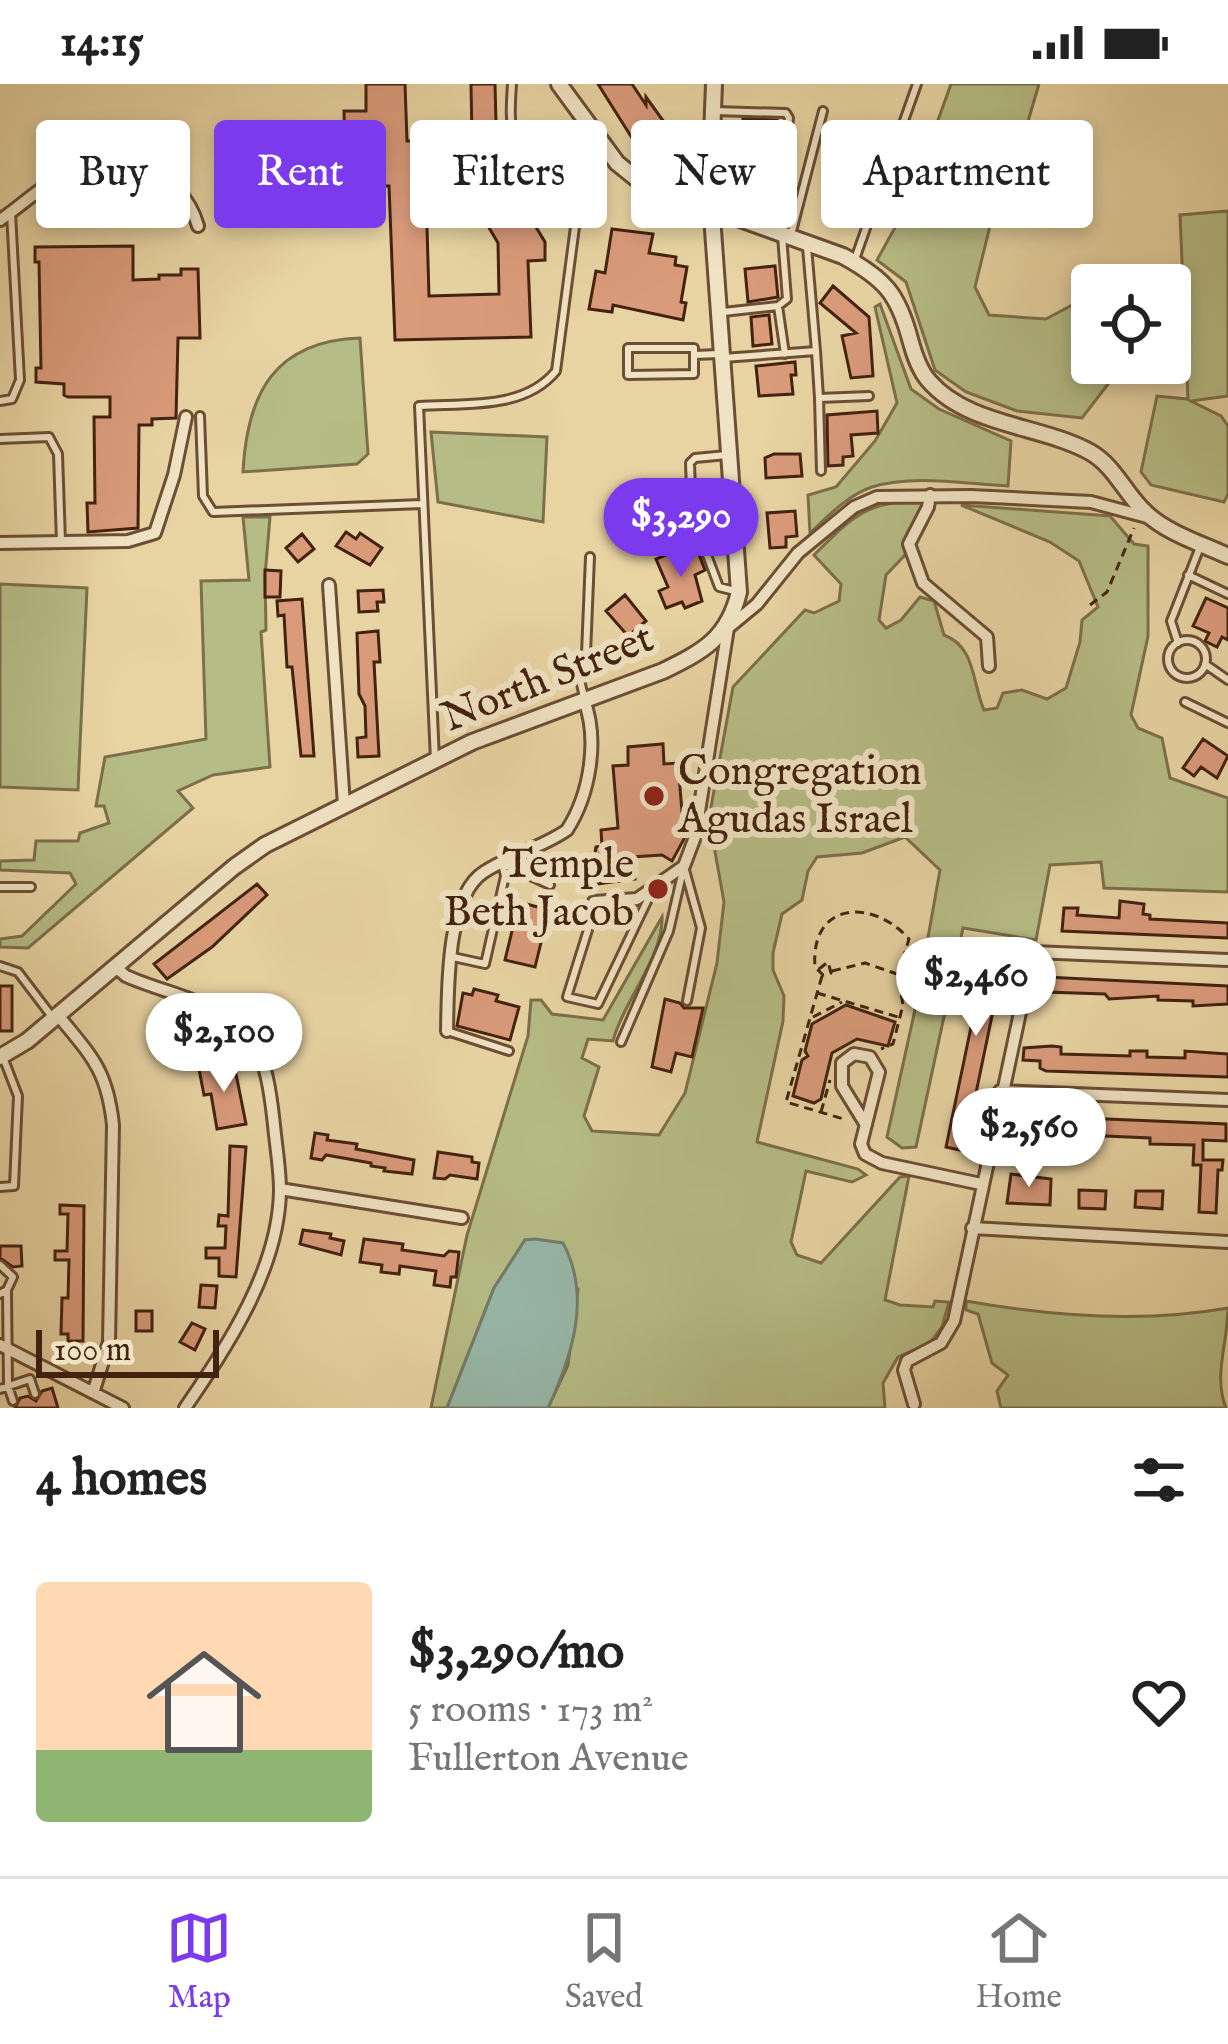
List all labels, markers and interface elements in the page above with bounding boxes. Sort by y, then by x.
text: 14:15 [60,14,144,71]
chip: Buy [36,120,190,228]
chip: Rent [214,120,386,228]
chip: Filters [410,120,607,228]
chip: New [631,120,797,228]
chip: Apartment [821,120,1093,228]
map controls [1071,264,1191,384]
button: locate [1071,264,1191,384]
pin: $3,290 [583,478,779,580]
text: $3,290 [630,492,732,541]
street label: North Street [435,613,661,745]
place label: Congregation Agudas Israel [677,746,922,847]
marker: Congregation Agudas Israel [641,783,667,809]
place label: Temple Beth Jacob [444,839,634,940]
marker: Temple Beth Jacob [645,876,671,902]
pin: $2,460 [878,937,1074,1039]
text: $2,460 [923,951,1029,1000]
pin: $2,100 [126,993,322,1095]
text: $2,100 [173,1007,275,1056]
pin: $2,560 [931,1088,1127,1190]
text: $2,560 [979,1102,1079,1151]
scale bar [36,1324,219,1377]
text: 100 m [54,1330,131,1372]
icon: filters [1126,1447,1192,1513]
text: 4 homes [36,1448,207,1513]
text: $3,290/mo [408,1621,624,1686]
icon: home [132,1630,276,1774]
icon: heart [1126,1669,1192,1735]
text: 5 rooms · 173 m² [408,1686,653,1735]
text: Fullerton Avenue [408,1735,689,1784]
tab: Map [166,1905,232,2019]
tab: Saved [565,1905,643,2019]
tab: Home [976,1905,1062,2019]

